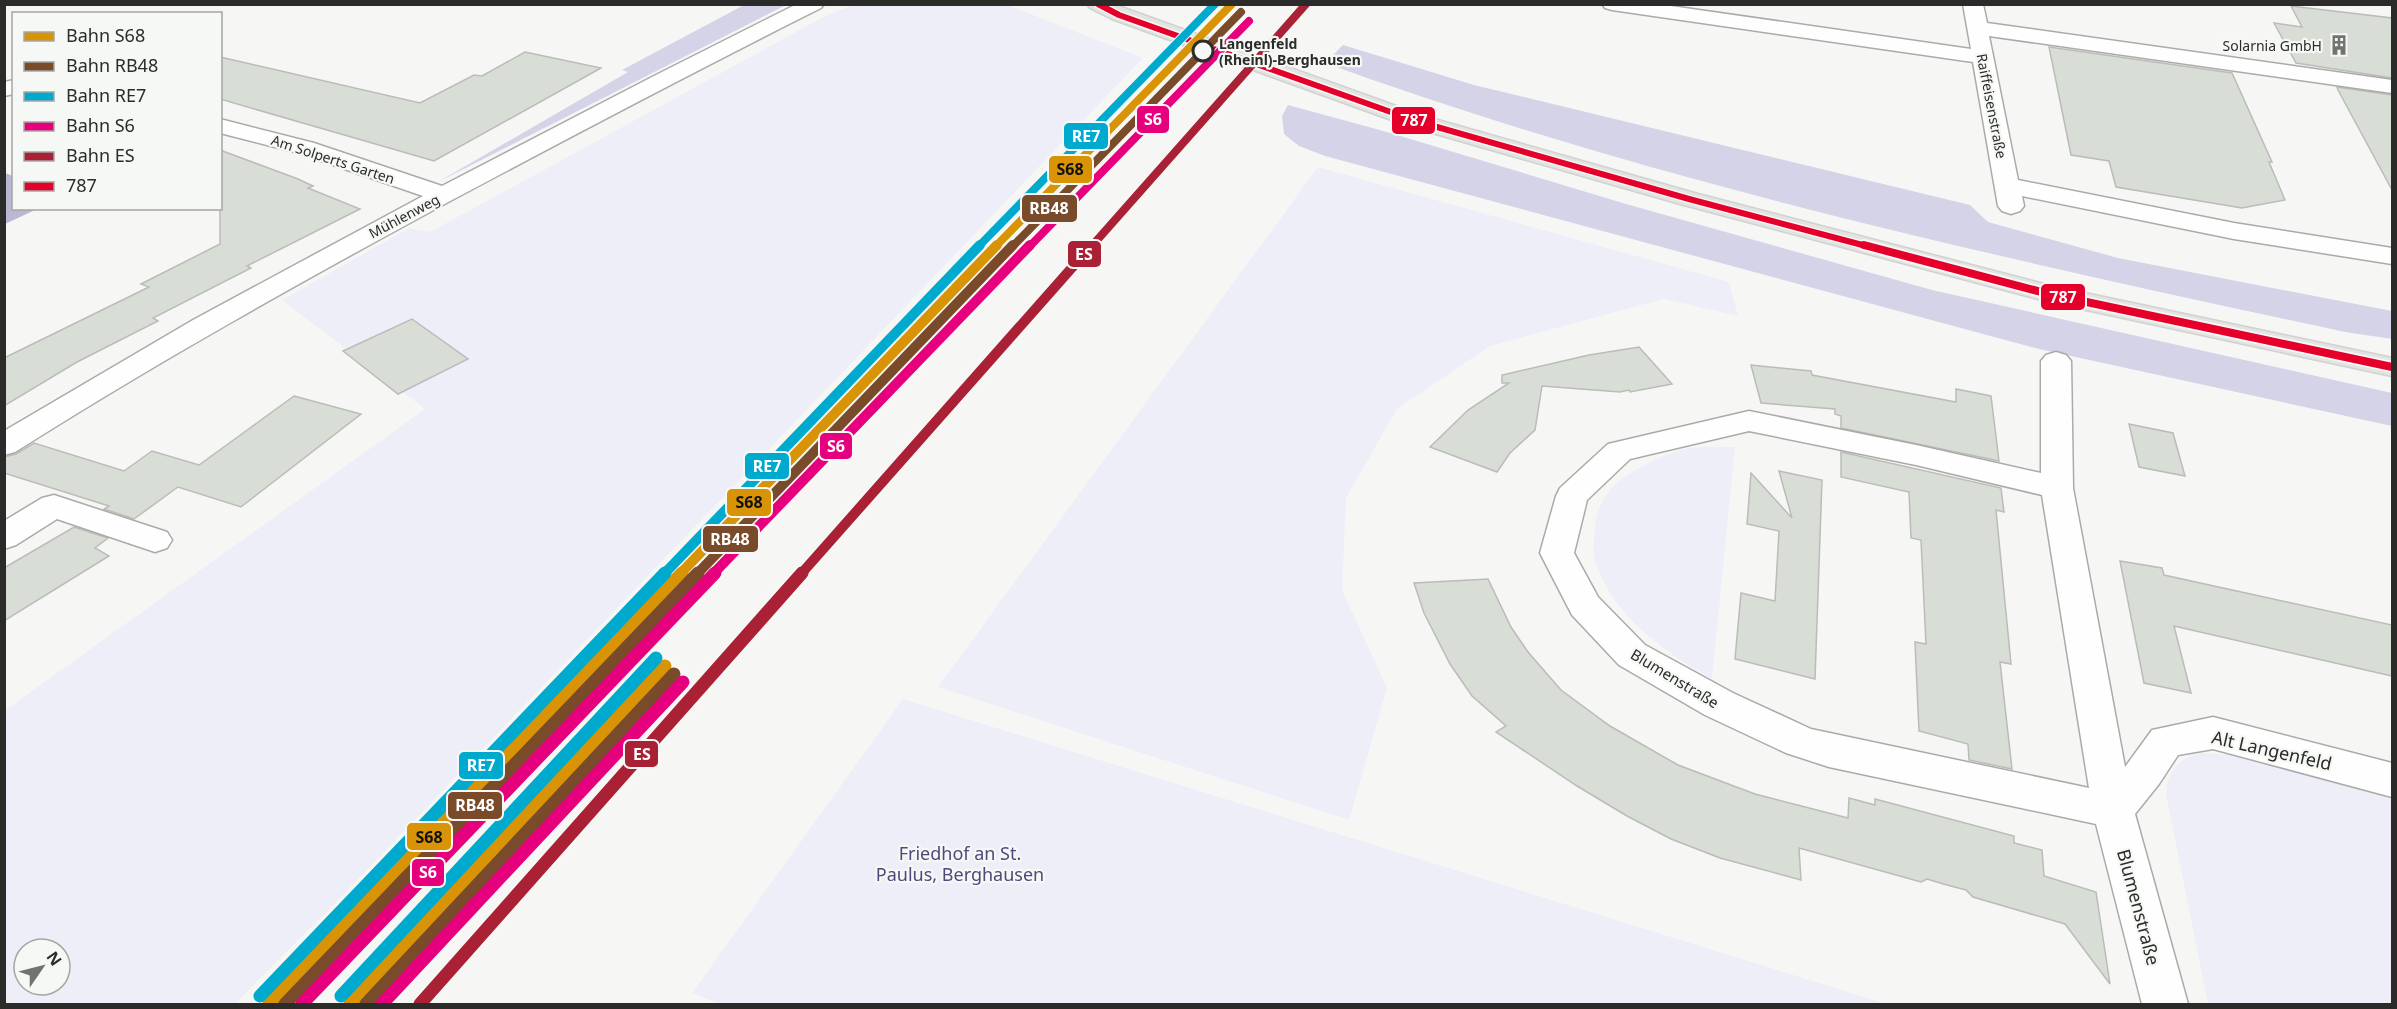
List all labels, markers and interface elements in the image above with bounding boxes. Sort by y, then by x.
legend [12,12,222,210]
text: Bahn S68 [66,23,145,47]
building icon: Solarnia GmbH [2327,33,2351,57]
place label: Langenfeld (Rheinl)-Berghausen [1219,34,1361,69]
place label: Solarnia GmbH [2223,36,2322,55]
marker: Langenfeld (Rheinl)-Berghausen [1192,40,1214,62]
street label: Raiffeisenstraße [1973,52,2011,160]
text: Bahn RB48 [66,53,158,77]
text: Bahn RE7 [66,83,146,107]
line badge: S6 [1136,105,1170,134]
line badge: 787 [1391,106,1436,135]
text: S6 [1144,108,1162,130]
text: 787 [1400,109,1428,131]
text: Bahn S6 [66,113,135,137]
line badge: RE7 [1063,122,1109,150]
text: RE7 [1072,125,1100,147]
street label: Am Solperts Garten [269,130,397,188]
text: Bahn ES [66,143,135,167]
line badge: S68 [1048,155,1093,184]
text: S68 [1056,158,1084,180]
text: 787 [66,173,97,197]
street label: Mühlenweg [365,189,443,243]
line badge: RB48 [1021,194,1078,223]
text: RB48 [1029,197,1069,219]
line badge: ES [1067,240,1102,268]
text: ES [1075,243,1093,265]
line badge: 787 [2040,283,2086,311]
text: 787 [2049,286,2077,308]
line badge: S6 [819,432,853,460]
text: S6 [827,435,845,457]
line badge: RE7 [744,452,790,480]
text: RE7 [753,455,781,477]
line badge: S68 [726,488,772,517]
text: S68 [735,491,763,513]
line badge: RB48 [702,525,759,553]
text: RB48 [710,528,750,550]
street label: Blumenstraße [1627,644,1723,712]
street label: Alt Langenfeld [2210,725,2334,775]
line badge: ES [624,740,659,768]
text: ES [633,743,651,765]
line badge: RE7 [458,751,504,780]
text: RE7 [467,754,495,776]
line badge: RB48 [447,791,503,820]
text: RB48 [455,794,495,816]
line badge: S68 [406,822,452,851]
text: S68 [415,826,443,848]
park label: Friedhof an St. Paulus, Berghausen [876,841,1044,886]
street label: Blumenstraße [2112,846,2166,968]
line badge: S6 [411,858,445,887]
text: S6 [419,861,437,883]
north arrow [12,937,72,997]
text: N [42,947,67,970]

